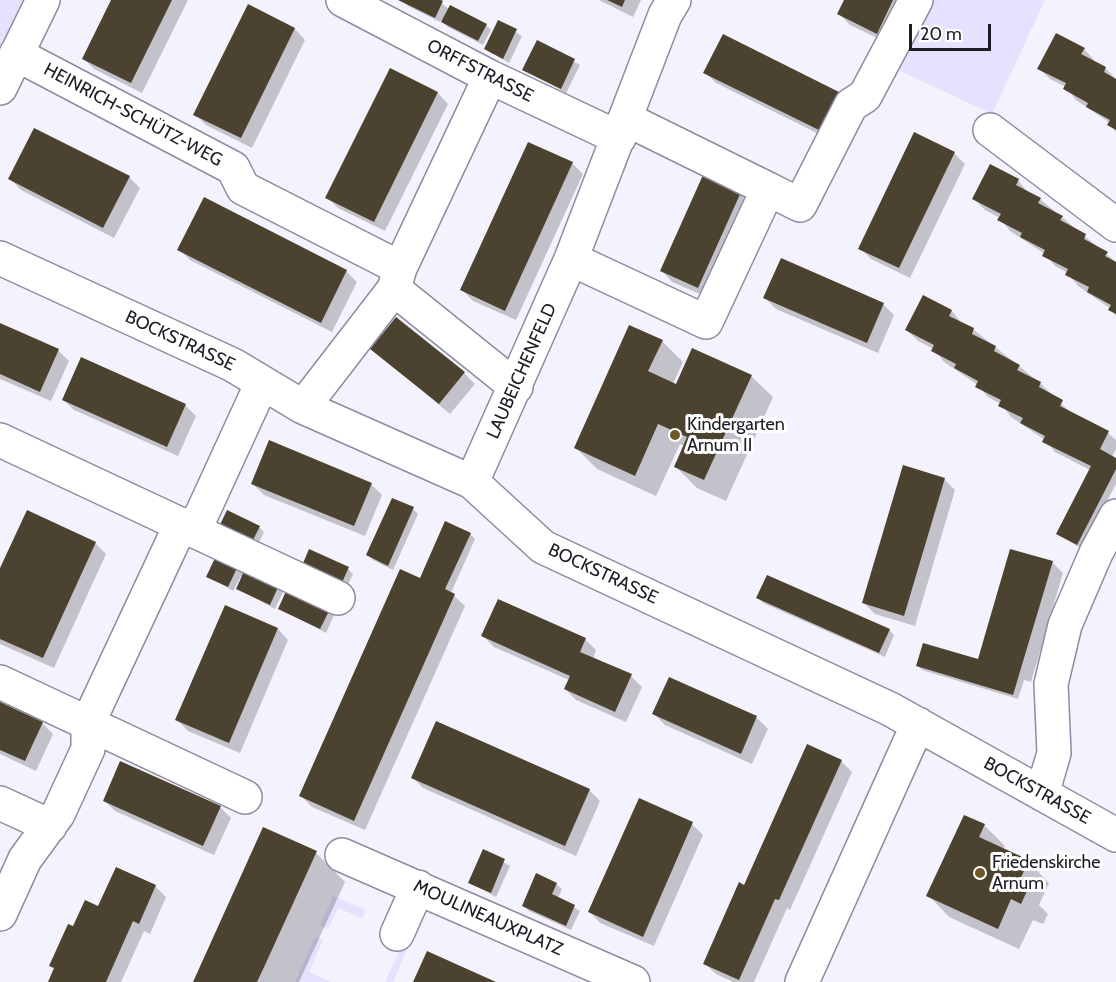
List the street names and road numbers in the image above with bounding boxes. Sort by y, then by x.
street label: ORFFSTRASSE [423,35,537,107]
street label: HEINRICH-SCHÜTZ-WEG [40,59,226,171]
street label: LAUBEICHENFELD [482,300,562,442]
street label: BOCKSTRASSE [122,306,238,376]
street label: BOCKSTRASSE [545,539,661,609]
street label: BOCKSTRASSE [980,753,1094,829]
street label: MOULINEAUXPLATZ [410,875,566,961]

